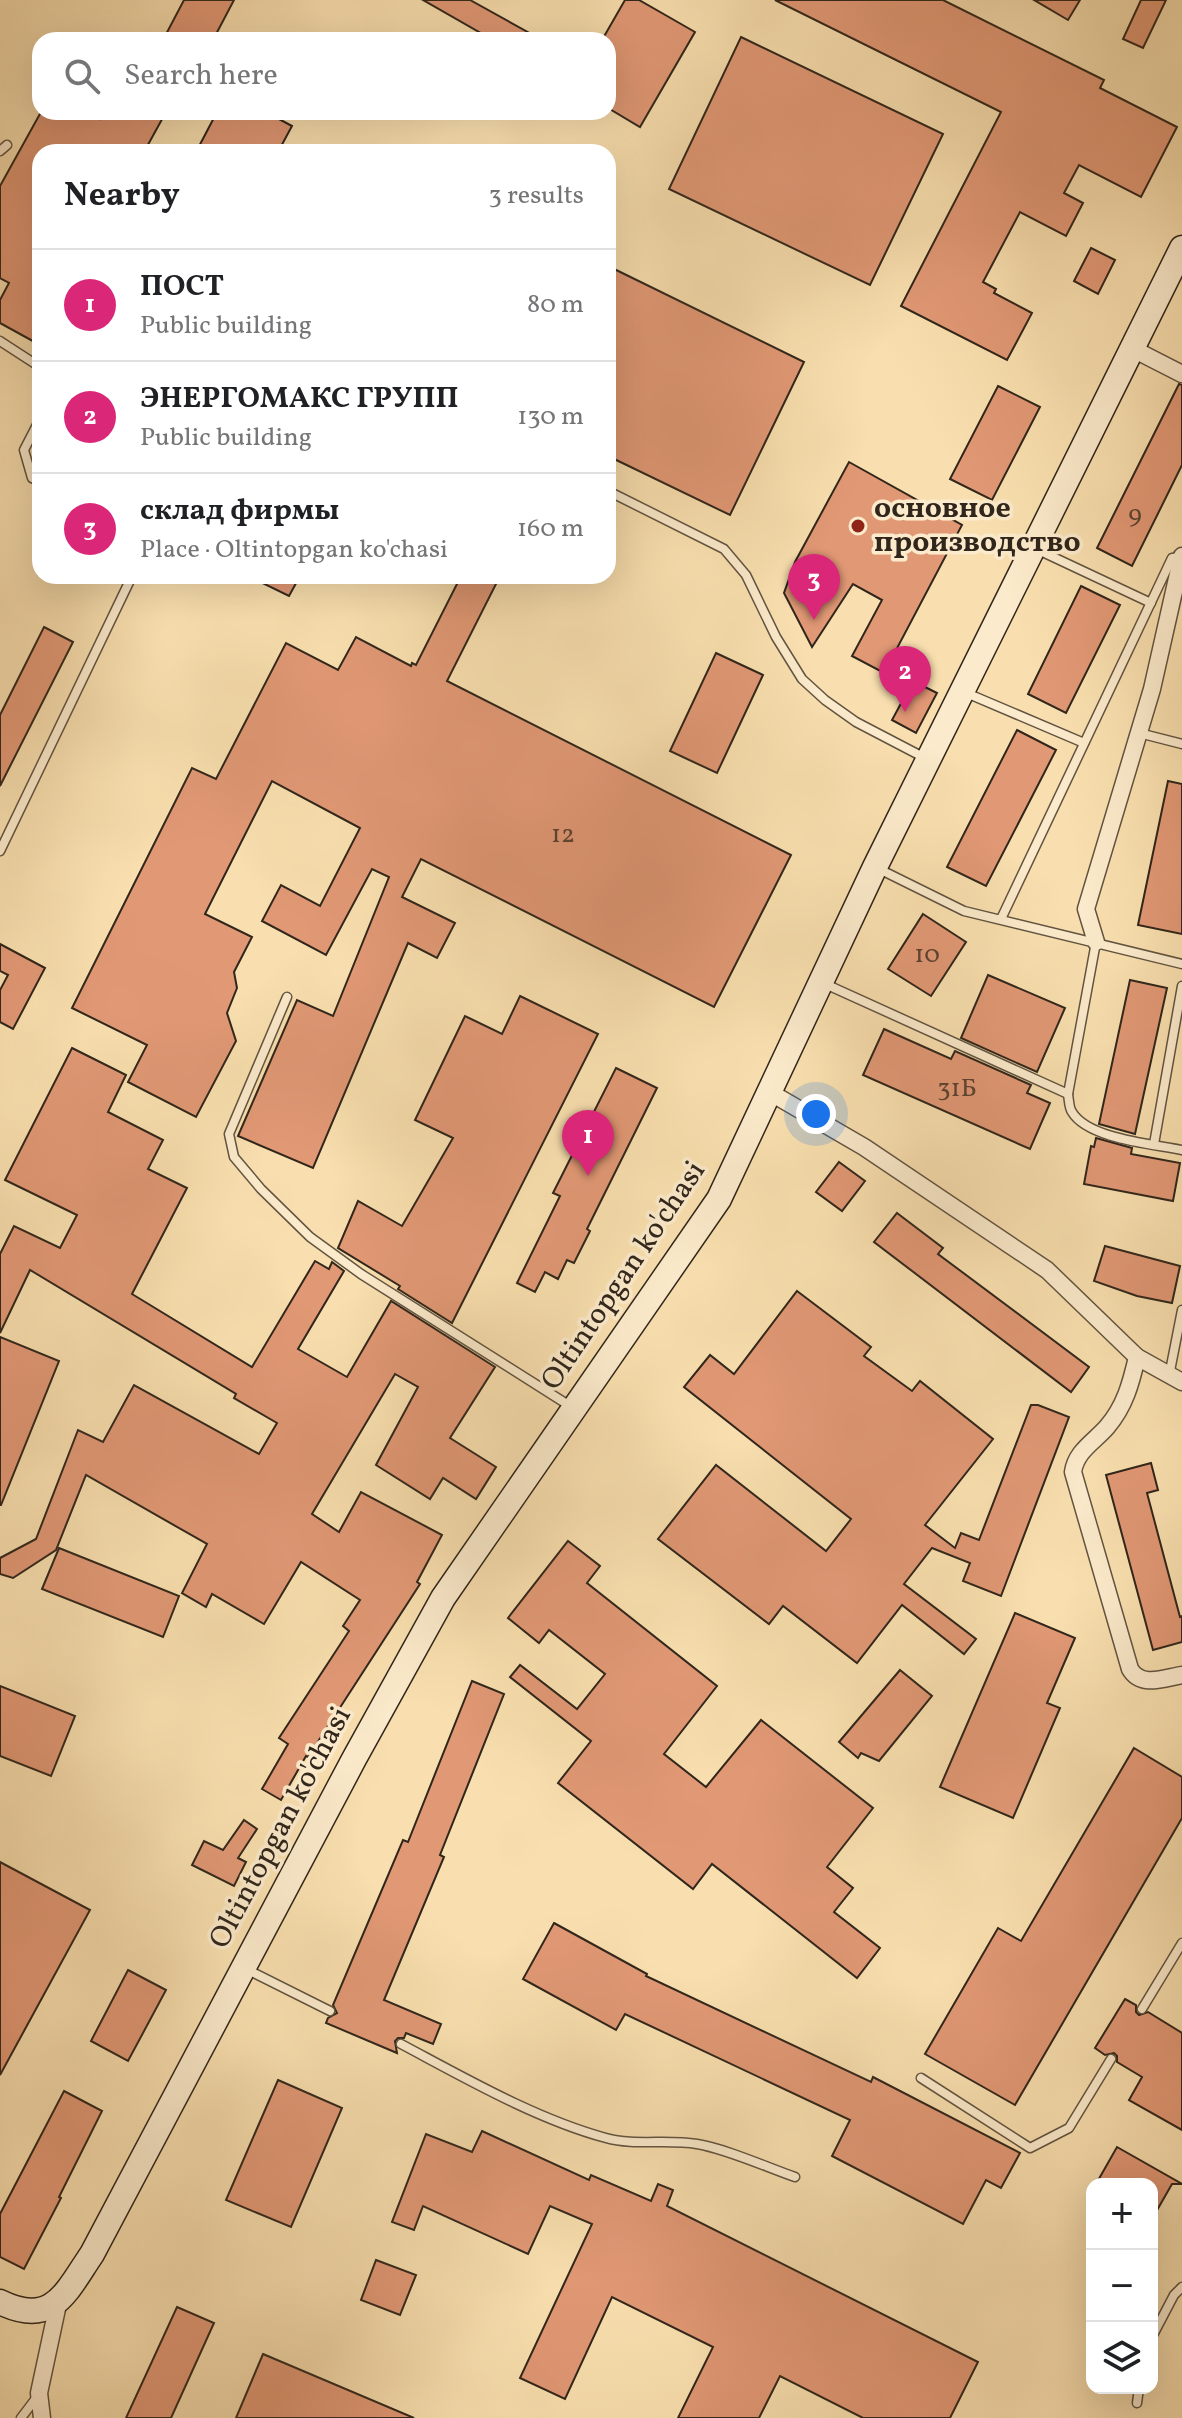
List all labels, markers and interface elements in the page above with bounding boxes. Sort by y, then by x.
search box [32,32,616,120]
icon: search [60,54,104,98]
text: Search here [124,55,278,97]
text: Nearby [64,173,180,220]
text: 3 results [488,178,584,214]
text: ПОСТ [140,266,224,308]
text: 1 [85,287,95,323]
text: 80 m [527,287,584,323]
text: Public building [140,308,312,344]
text: ЭНЕРГОМАКС ГРУПП [140,378,459,420]
text: 2 [83,399,97,435]
text: 130 m [517,399,584,435]
text: Public building [140,420,312,456]
place label: основное производство [874,488,1081,564]
text: склад фирмы [140,490,339,532]
house number: 9 [1128,497,1142,533]
text: 3 [83,511,97,547]
text: 160 m [517,511,584,547]
marker: основное производство [849,517,867,535]
text: Place · Oltintopgan ko'chasi [140,532,448,568]
pin: 3 [788,554,840,620]
pin: 2 [879,646,931,712]
house number: 12 [551,817,575,853]
house number: 10 [914,937,940,973]
house number: 31Б [937,1071,977,1107]
your location [796,1094,836,1134]
pin: 1 [562,1110,614,1176]
street label: Oltintopgan ko'chasi [532,1153,716,1399]
street label: Oltintopgan ko'chasi [199,1700,363,1956]
map controls [1086,2178,1158,2394]
button: + [1086,2178,1158,2250]
button: − [1086,2250,1158,2322]
button: layers [1086,2322,1158,2394]

